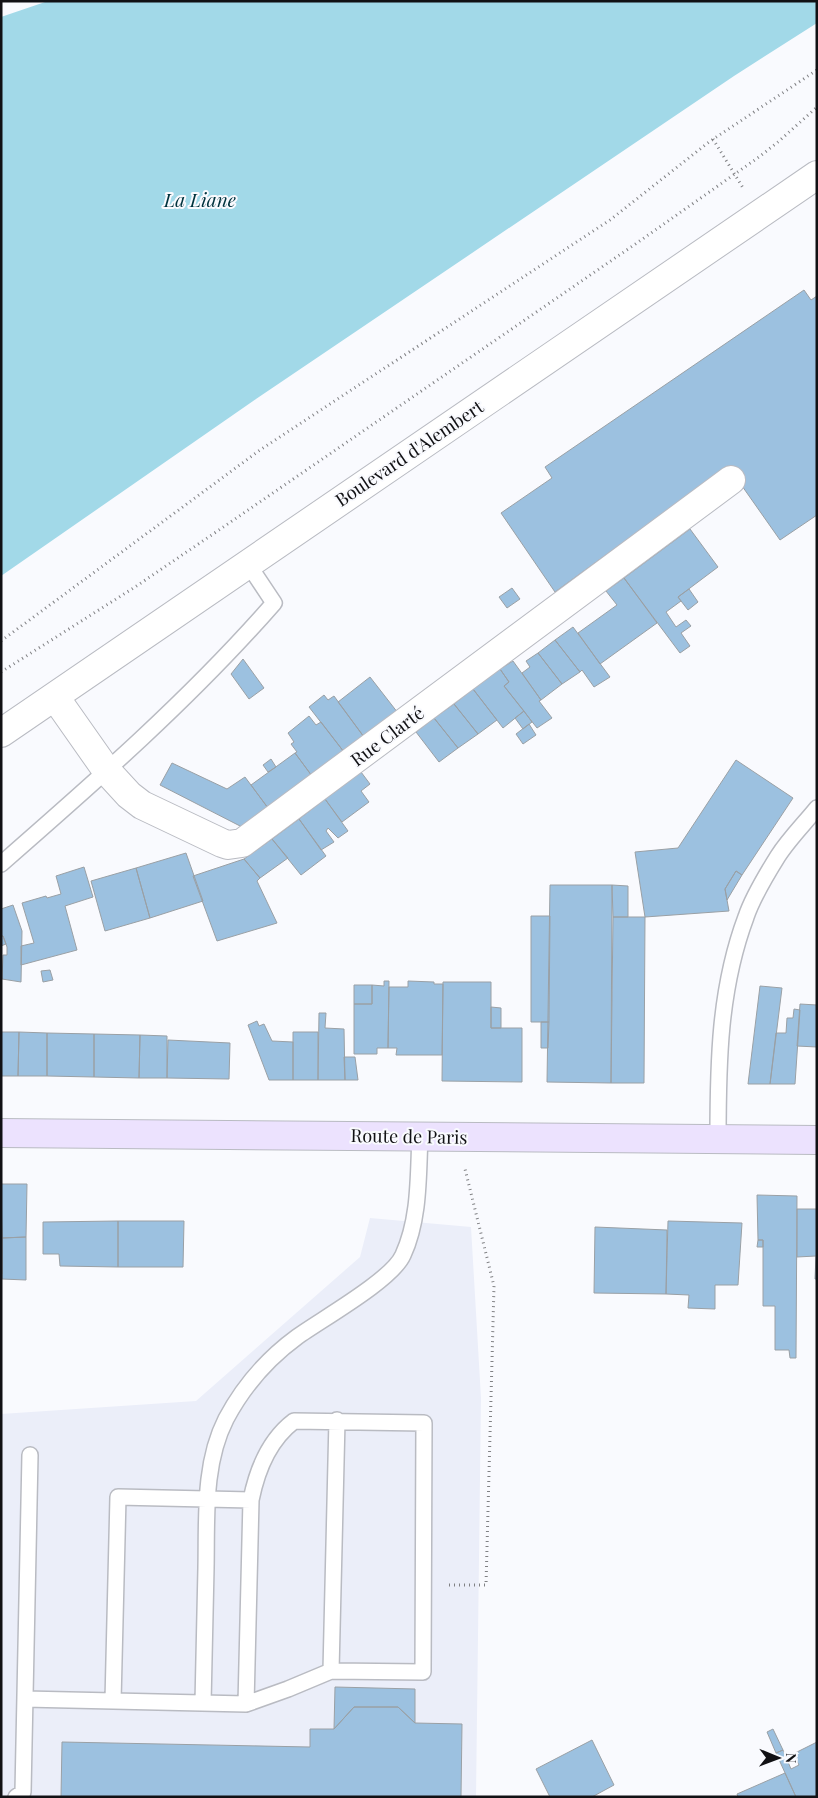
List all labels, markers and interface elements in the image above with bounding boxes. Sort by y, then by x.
water label: La Liane [163,186,236,212]
street label: Boulevard d'Alembert [330,394,488,512]
street label: Rue Clarté [346,701,428,771]
street label: Route de Paris [350,1123,468,1149]
north arrow [753,1733,803,1783]
text: N [782,1753,801,1763]

